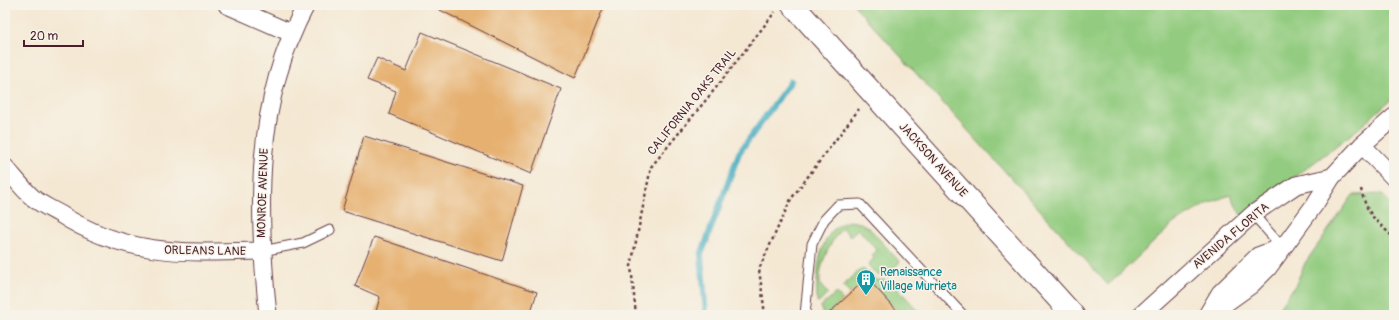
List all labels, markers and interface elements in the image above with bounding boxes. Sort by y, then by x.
scale bar [24,22,83,48]
text: 20 m [30,29,59,44]
street label: CALIFORNIA OAKS TRAIL [644,45,740,158]
street label: JACKSON AVENUE [895,119,971,201]
street label: MONROE AVENUE [254,148,272,238]
street label: AVENIDA FLORITA [1190,199,1272,272]
street label: ORLEANS LANE [164,243,246,259]
place label: Renaissance Village Murrieta [880,265,957,294]
building icon: Renaissance Village Murrieta [855,268,877,296]

